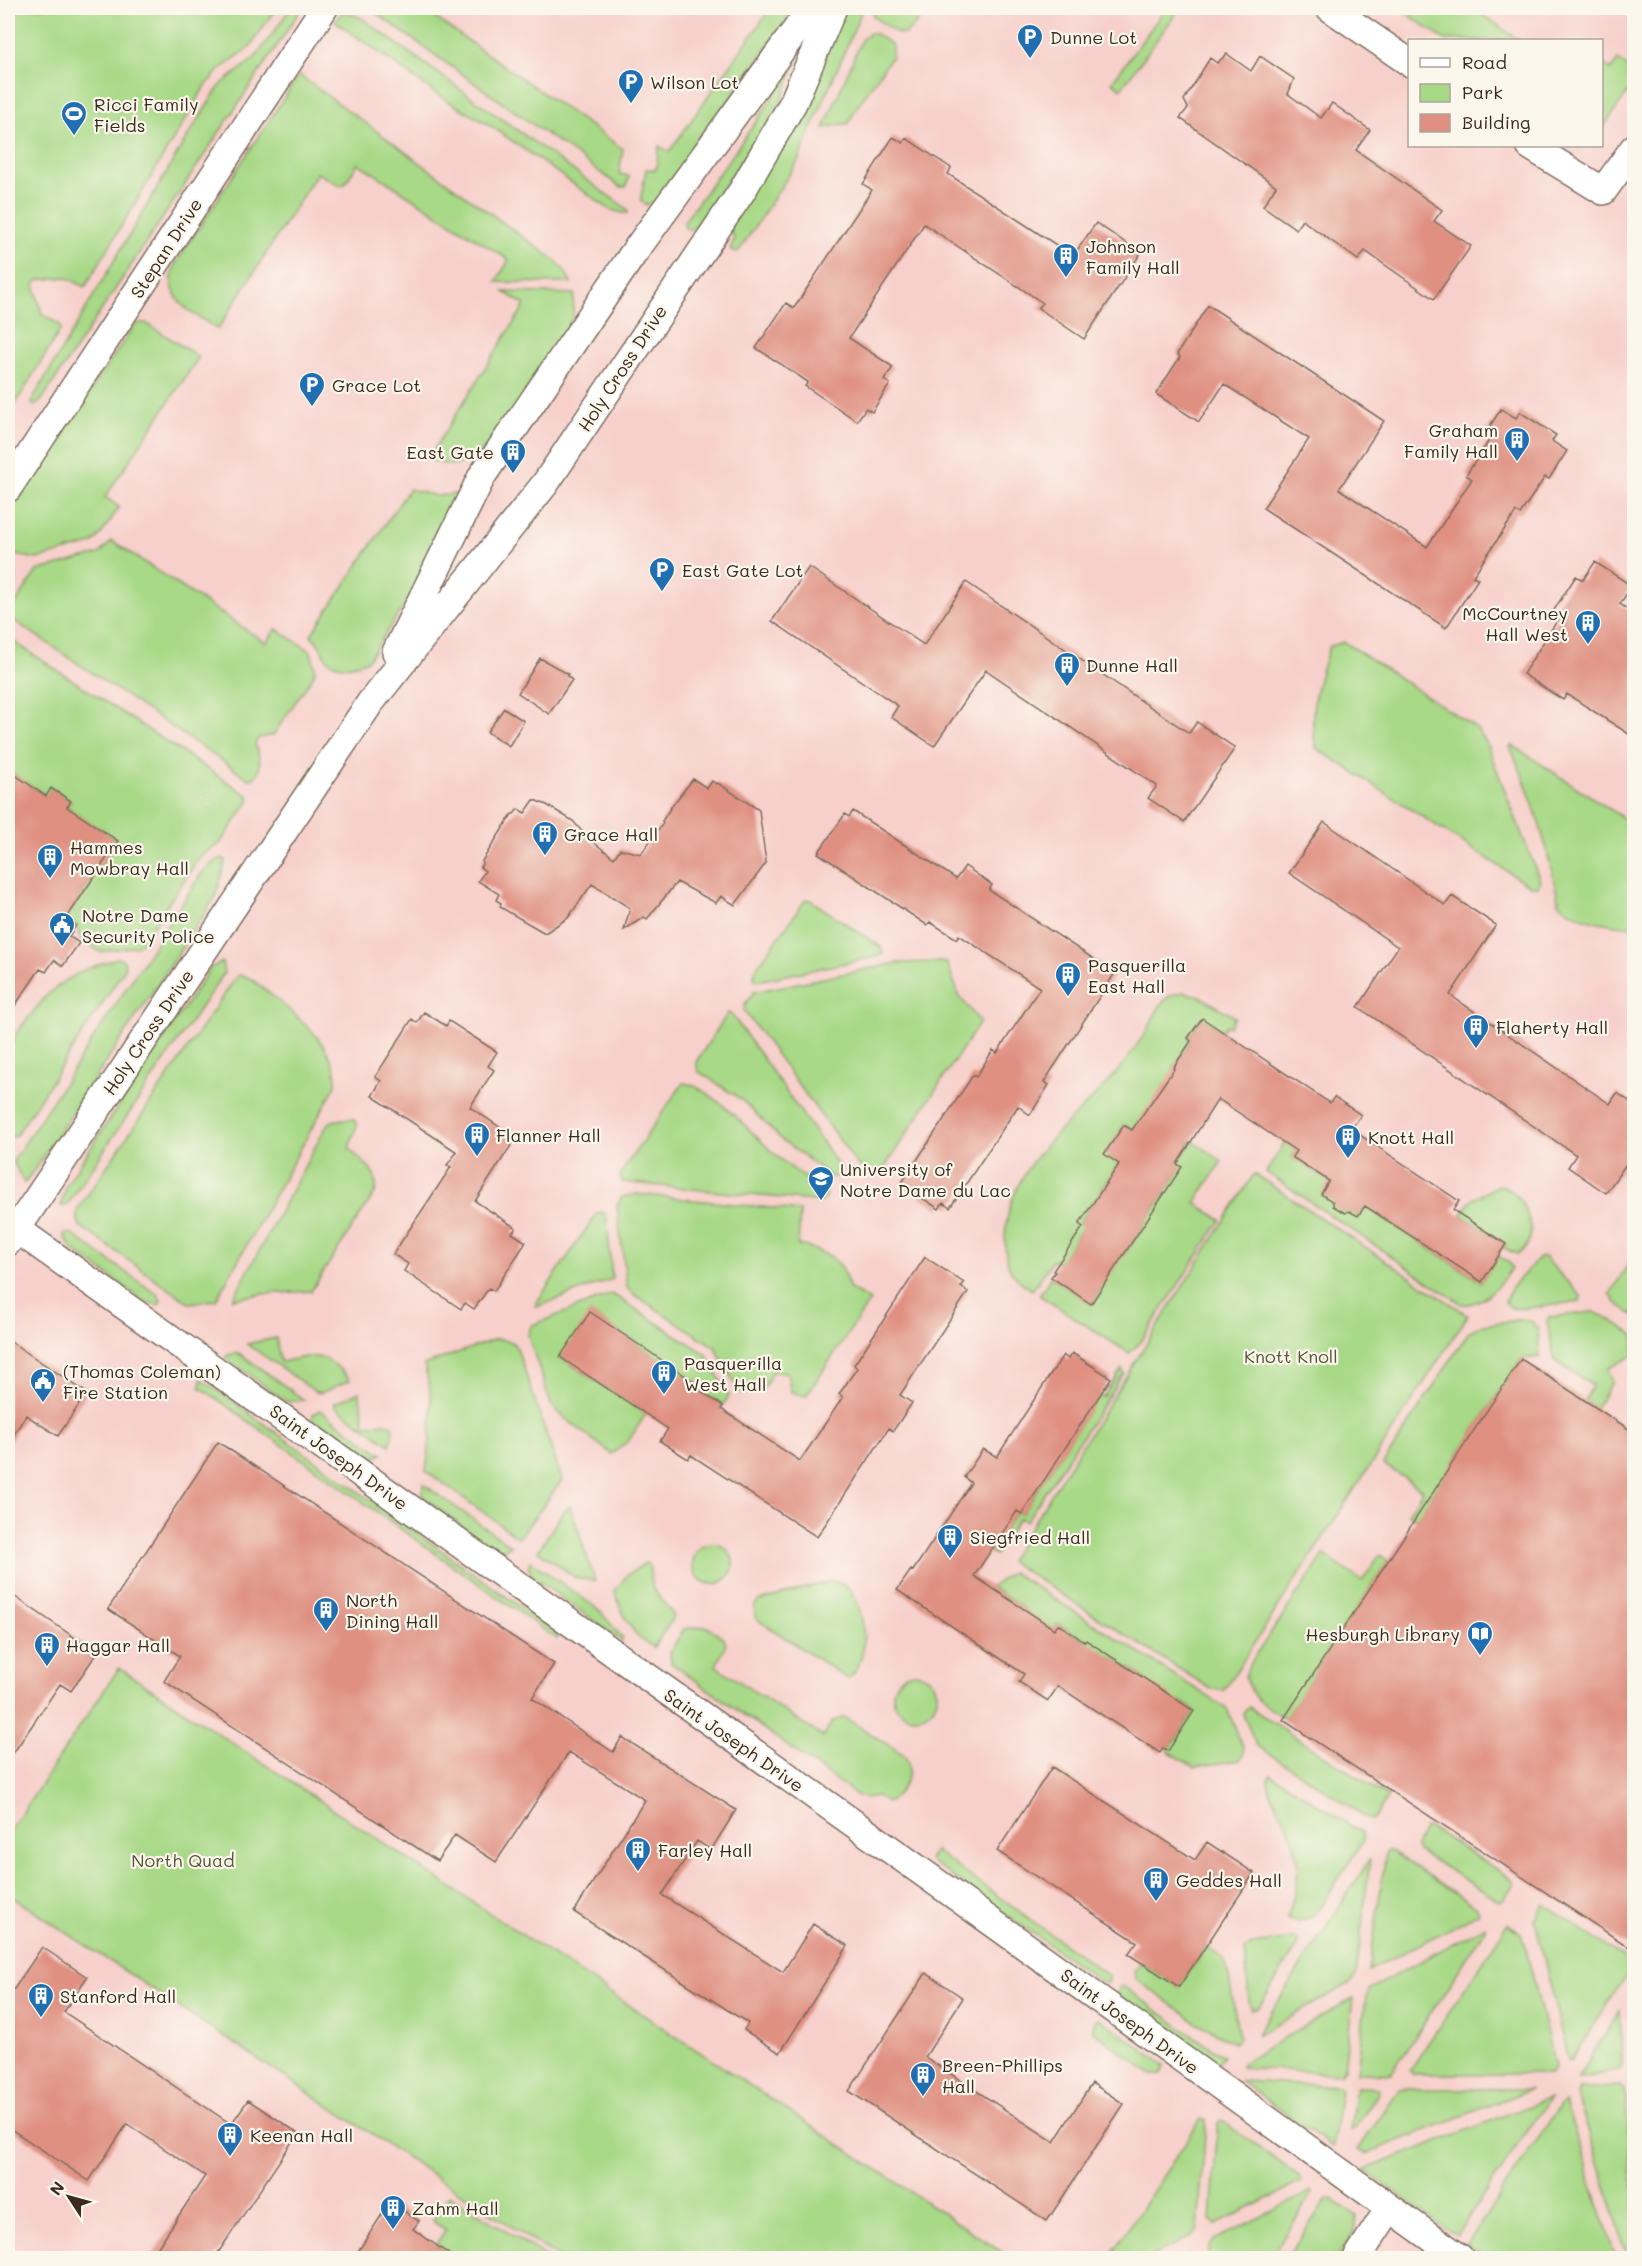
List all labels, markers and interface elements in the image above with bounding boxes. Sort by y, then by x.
parking icon: Dunne Lot [1015,22,1045,60]
place label: Dunne Lot [1050,25,1137,49]
legend [1408,39,1603,147]
text: Road [1462,50,1507,74]
parking icon: Wilson Lot [616,67,646,105]
place label: Wilson Lot [650,70,739,94]
text: Park [1462,80,1503,104]
place label: Ricci Family Fields [94,92,199,137]
sports icon: Ricci Family Fields [59,99,89,137]
text: Building [1462,110,1530,134]
street label: Stepan Drive [125,193,207,303]
place label: Johnson Family Hall [1086,234,1180,279]
building icon: Johnson Family Hall [1051,241,1081,279]
street label: Holy Cross Drive [572,300,672,436]
parking icon: Grace Lot [297,370,327,408]
place label: Grace Lot [332,373,421,397]
place label: Graham Family Hall [1404,418,1498,463]
building icon: Graham Family Hall [1502,425,1532,463]
building icon: East Gate [498,437,528,475]
place label: East Gate [406,440,494,464]
parking icon: East Gate Lot [647,555,677,593]
place label: East Gate Lot [682,558,803,582]
place label: McCourtney Hall West [1462,601,1568,646]
building icon: McCourtney Hall West [1573,608,1603,646]
building icon: Dunne Hall [1052,650,1082,688]
place label: Dunne Hall [1086,653,1178,677]
building icon: Grace Hall [530,819,560,857]
place label: Grace Hall [564,822,658,846]
place label: Hammes Mowbray Hall [70,835,189,880]
building icon: Hammes Mowbray Hall [35,842,65,880]
place label: Notre Dame Security Police [82,903,215,948]
public building icon: Notre Dame Security Police [47,910,77,948]
place label: Pasquerilla East Hall [1088,953,1186,998]
building icon: Pasquerilla East Hall [1053,960,1083,998]
street label: Holy Cross Drive [97,965,199,1099]
building icon: Flaherty Hall [1461,1012,1491,1050]
place label: Flaherty Hall [1496,1015,1608,1039]
building icon: Flanner Hall [462,1120,492,1158]
building icon: Knott Hall [1333,1122,1363,1160]
place label: Flanner Hall [496,1123,601,1147]
place label: Knott Hall [1368,1125,1454,1149]
place label: University of Notre Dame du Lac [840,1157,1011,1202]
school or university icon: University of Notre Dame du Lac [806,1164,836,1202]
park label: Knott Knoll [1244,1344,1338,1368]
place label: Pasquerilla West Hall [684,1351,782,1396]
building icon: Pasquerilla West Hall [649,1358,679,1396]
place label: (Thomas Coleman) Fire Station [63,1359,221,1404]
public building icon: (Thomas Coleman) Fire Station [28,1366,58,1404]
street label: Saint Joseph Drive [265,1399,413,1515]
building icon: Siegfried Hall [935,1522,965,1560]
place label: Siegfried Hall [970,1525,1090,1549]
place label: North Dining Hall [346,1588,439,1633]
building icon: North Dining Hall [311,1595,341,1633]
library icon: Hesburgh Library [1465,1619,1495,1657]
place label: Hesburgh Library [1305,1622,1460,1646]
building icon: Haggar Hall [32,1630,62,1668]
place label: Haggar Hall [66,1633,170,1657]
street label: Saint Joseph Drive [659,1683,809,1797]
building icon: Farley Hall [623,1835,653,1873]
place label: Farley Hall [658,1838,752,1862]
park label: North Quad [131,1848,235,1872]
building icon: Geddes Hall [1141,1865,1171,1903]
place label: Geddes Hall [1176,1868,1282,1892]
street label: Saint Joseph Drive [1056,1963,1204,2079]
building icon: Stanford Hall [26,1981,56,2019]
place label: Stanford Hall [60,1984,176,2008]
place label: Breen-Phillips Hall [942,2053,1063,2098]
building icon: Breen-Phillips Hall [908,2060,938,2098]
building icon: Keenan Hall [215,2120,245,2158]
place label: Keenan Hall [250,2123,353,2147]
north arrow [39,2167,99,2227]
text: N [44,2177,69,2199]
building icon: Zahm Hall [378,2193,408,2231]
place label: Zahm Hall [412,2196,499,2220]

